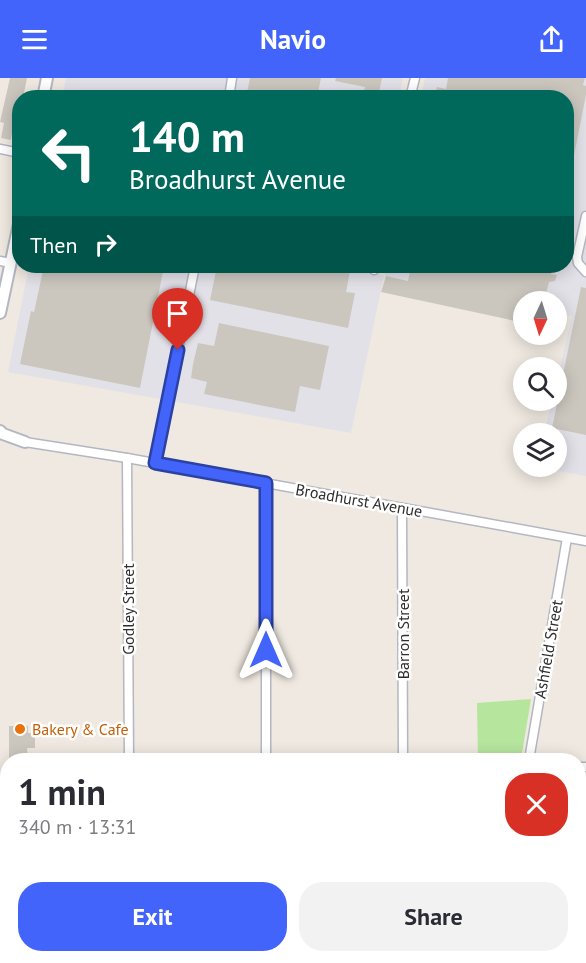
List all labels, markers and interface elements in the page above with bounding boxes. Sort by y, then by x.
text: Navio [260,22,326,56]
icon: menu [18,23,51,56]
icon: share [535,23,568,56]
text: 140 m [129,109,245,164]
icon: left [30,114,108,192]
text: Broadhurst Avenue [129,162,346,196]
icon: right [89,228,122,261]
text: Then [30,231,77,259]
pin [152,288,203,350]
north arrow [513,291,567,345]
map controls [513,291,567,477]
icon: arrive [161,297,194,330]
button: search [513,357,567,411]
button: layers [513,423,567,477]
street label: Broadhurst Avenue [294,479,424,521]
street label: Godley Street [118,563,138,655]
street label: Barron Street [393,588,413,679]
street label: Ashfield Street [529,597,567,700]
position arrow [234,618,298,682]
place label: Bakery & Cafe [32,719,129,739]
marker: Bakery & Cafe [13,722,27,736]
text: 1 min [18,768,106,815]
button: close [505,773,568,836]
text: 340 m · 13:31 [18,814,136,840]
button: Exit [18,882,287,951]
button: Share [299,882,568,951]

